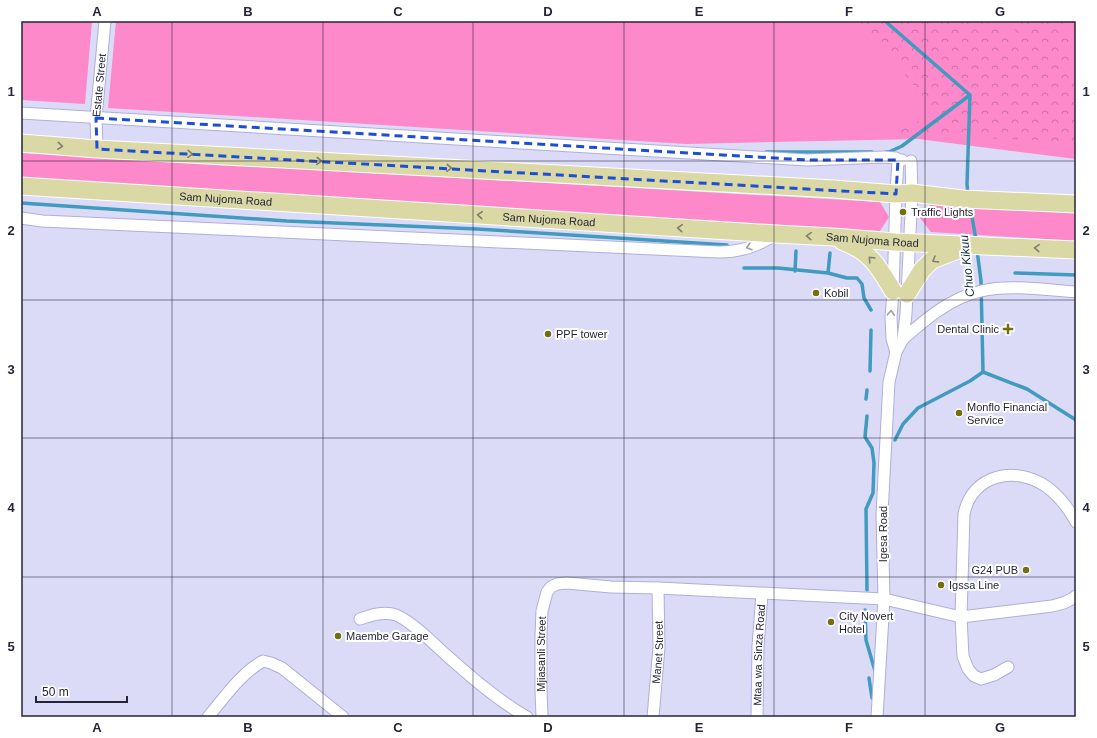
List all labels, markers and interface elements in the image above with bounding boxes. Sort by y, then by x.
text: A [92,4,102,19]
text: B [243,4,253,19]
text: C [393,4,403,19]
text: D [543,4,553,19]
text: E [695,4,704,19]
text: F [845,4,853,19]
text: G [995,4,1005,19]
street label: Estate Street [90,53,108,117]
text: 1 [7,84,15,99]
text: 1 [1082,84,1090,99]
one-way arrow [57,141,63,150]
one-way arrow [187,149,193,158]
one-way arrow [316,156,322,165]
one-way arrow [446,164,452,172]
street label: Sam Nujoma Road [179,190,272,208]
place label: Traffic Lights [911,206,974,218]
marker: Traffic Lights [898,207,908,217]
one-way arrow [477,211,483,220]
street label: Sam Nujoma Road [502,211,596,229]
text: 2 [7,223,15,238]
text: 2 [1082,223,1090,238]
one-way arrow [677,224,683,233]
street label: Sam Nujoma Road [826,231,919,249]
one-way arrow [806,232,812,240]
water label: Chuo Kikuu [957,234,977,298]
one-way arrow [746,242,753,251]
one-way arrow [1034,244,1040,253]
one-way arrow [932,255,939,262]
one-way arrow [868,256,876,264]
place label: Kobil [824,287,848,299]
marker: Kobil [811,288,821,298]
one-way arrow [887,310,896,316]
place label: Dental Clinic [937,323,999,335]
marker: Dental Clinic [1002,323,1014,335]
place label: PPF tower [556,328,608,340]
marker: PPF tower [543,329,553,339]
text: 3 [7,362,15,377]
text: 3 [1082,362,1090,377]
place label: Monflo Financial Service [967,401,1047,426]
marker: Monflo Financial Service [954,408,964,418]
text: 4 [7,500,15,515]
text: 4 [1082,500,1090,515]
street label: Igesa Road [877,506,889,562]
place label: G24 PUB [972,564,1018,576]
marker: G24 PUB [1021,565,1031,575]
place label: Igssa Line [949,579,999,591]
marker: Igssa Line [936,580,946,590]
street label: Mtaa wa Sinza Road [751,604,767,706]
place label: City Novert Hotel [839,610,893,635]
street label: Mjiasanli Street [535,616,548,692]
marker: City Novert Hotel [826,617,836,627]
street label: Manet Street [650,621,665,684]
place label: Maembe Garage [346,630,429,642]
marker: Maembe Garage [333,631,343,641]
text: 5 [7,639,15,654]
text: 5 [1082,639,1090,654]
scale bar [36,678,127,704]
text: 50 m [42,685,69,699]
text: A [92,720,102,735]
text: B [243,720,253,735]
text: C [393,720,403,735]
text: D [543,720,553,735]
text: E [695,720,704,735]
text: F [845,720,853,735]
text: G [995,720,1005,735]

